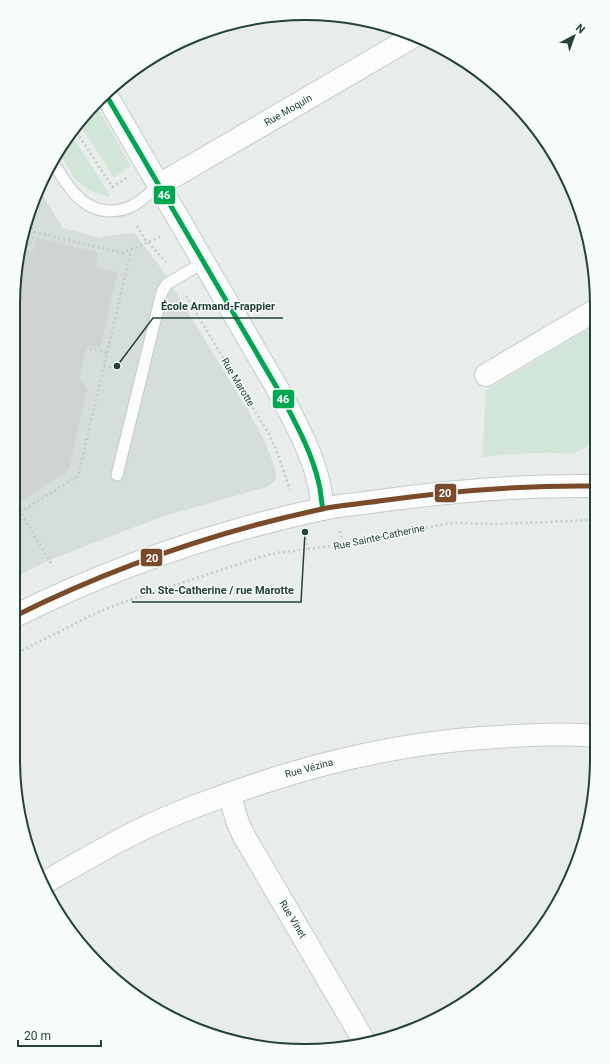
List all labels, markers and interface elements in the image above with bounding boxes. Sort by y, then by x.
north arrow [554,16,594,56]
text: N [573,21,588,36]
street label: Rue Moquin [262,92,314,128]
line badge: 46 [153,185,176,205]
text: 46 [158,189,170,202]
callout: École Armand-Frappier [153,295,283,318]
text: École Armand-Frappier [161,300,275,313]
street label: Rue Marotte [219,356,257,408]
line badge: 46 [272,389,295,409]
text: 46 [277,393,289,406]
line badge: 20 [434,483,457,503]
text: 20 [439,487,451,500]
street label: Rue Sainte-Catherine [332,522,426,552]
line badge: 20 [140,548,163,567]
text: 20 [146,552,158,565]
callout: ch. Ste-Catherine / rue Marotte [132,579,301,602]
text: ch. Ste-Catherine / rue Marotte [140,584,294,597]
street label: Rue Vézina [284,756,334,780]
street label: Rue Vinet [277,898,309,940]
scale bar [18,1022,101,1048]
text: 20 m [24,1029,51,1043]

